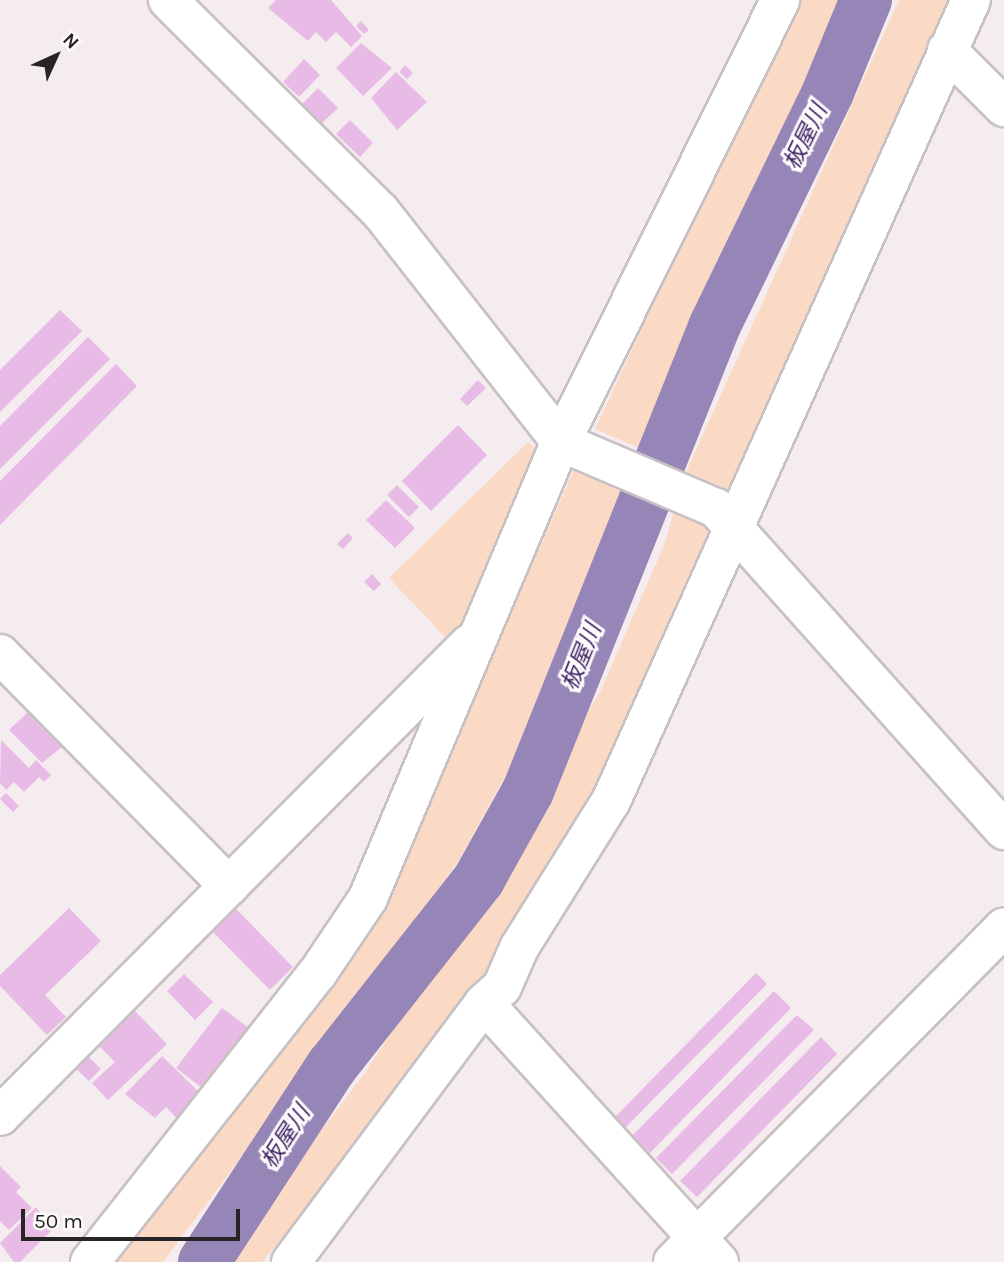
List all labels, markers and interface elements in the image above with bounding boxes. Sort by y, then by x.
north arrow [21,21,91,91]
text: N [58,29,83,54]
water label: 板屋川 [778,100,834,174]
water label: 板屋川 [556,620,608,694]
water label: 板屋川 [256,1101,316,1173]
scale bar [24,1196,243,1240]
text: 50 m [34,1209,83,1233]

